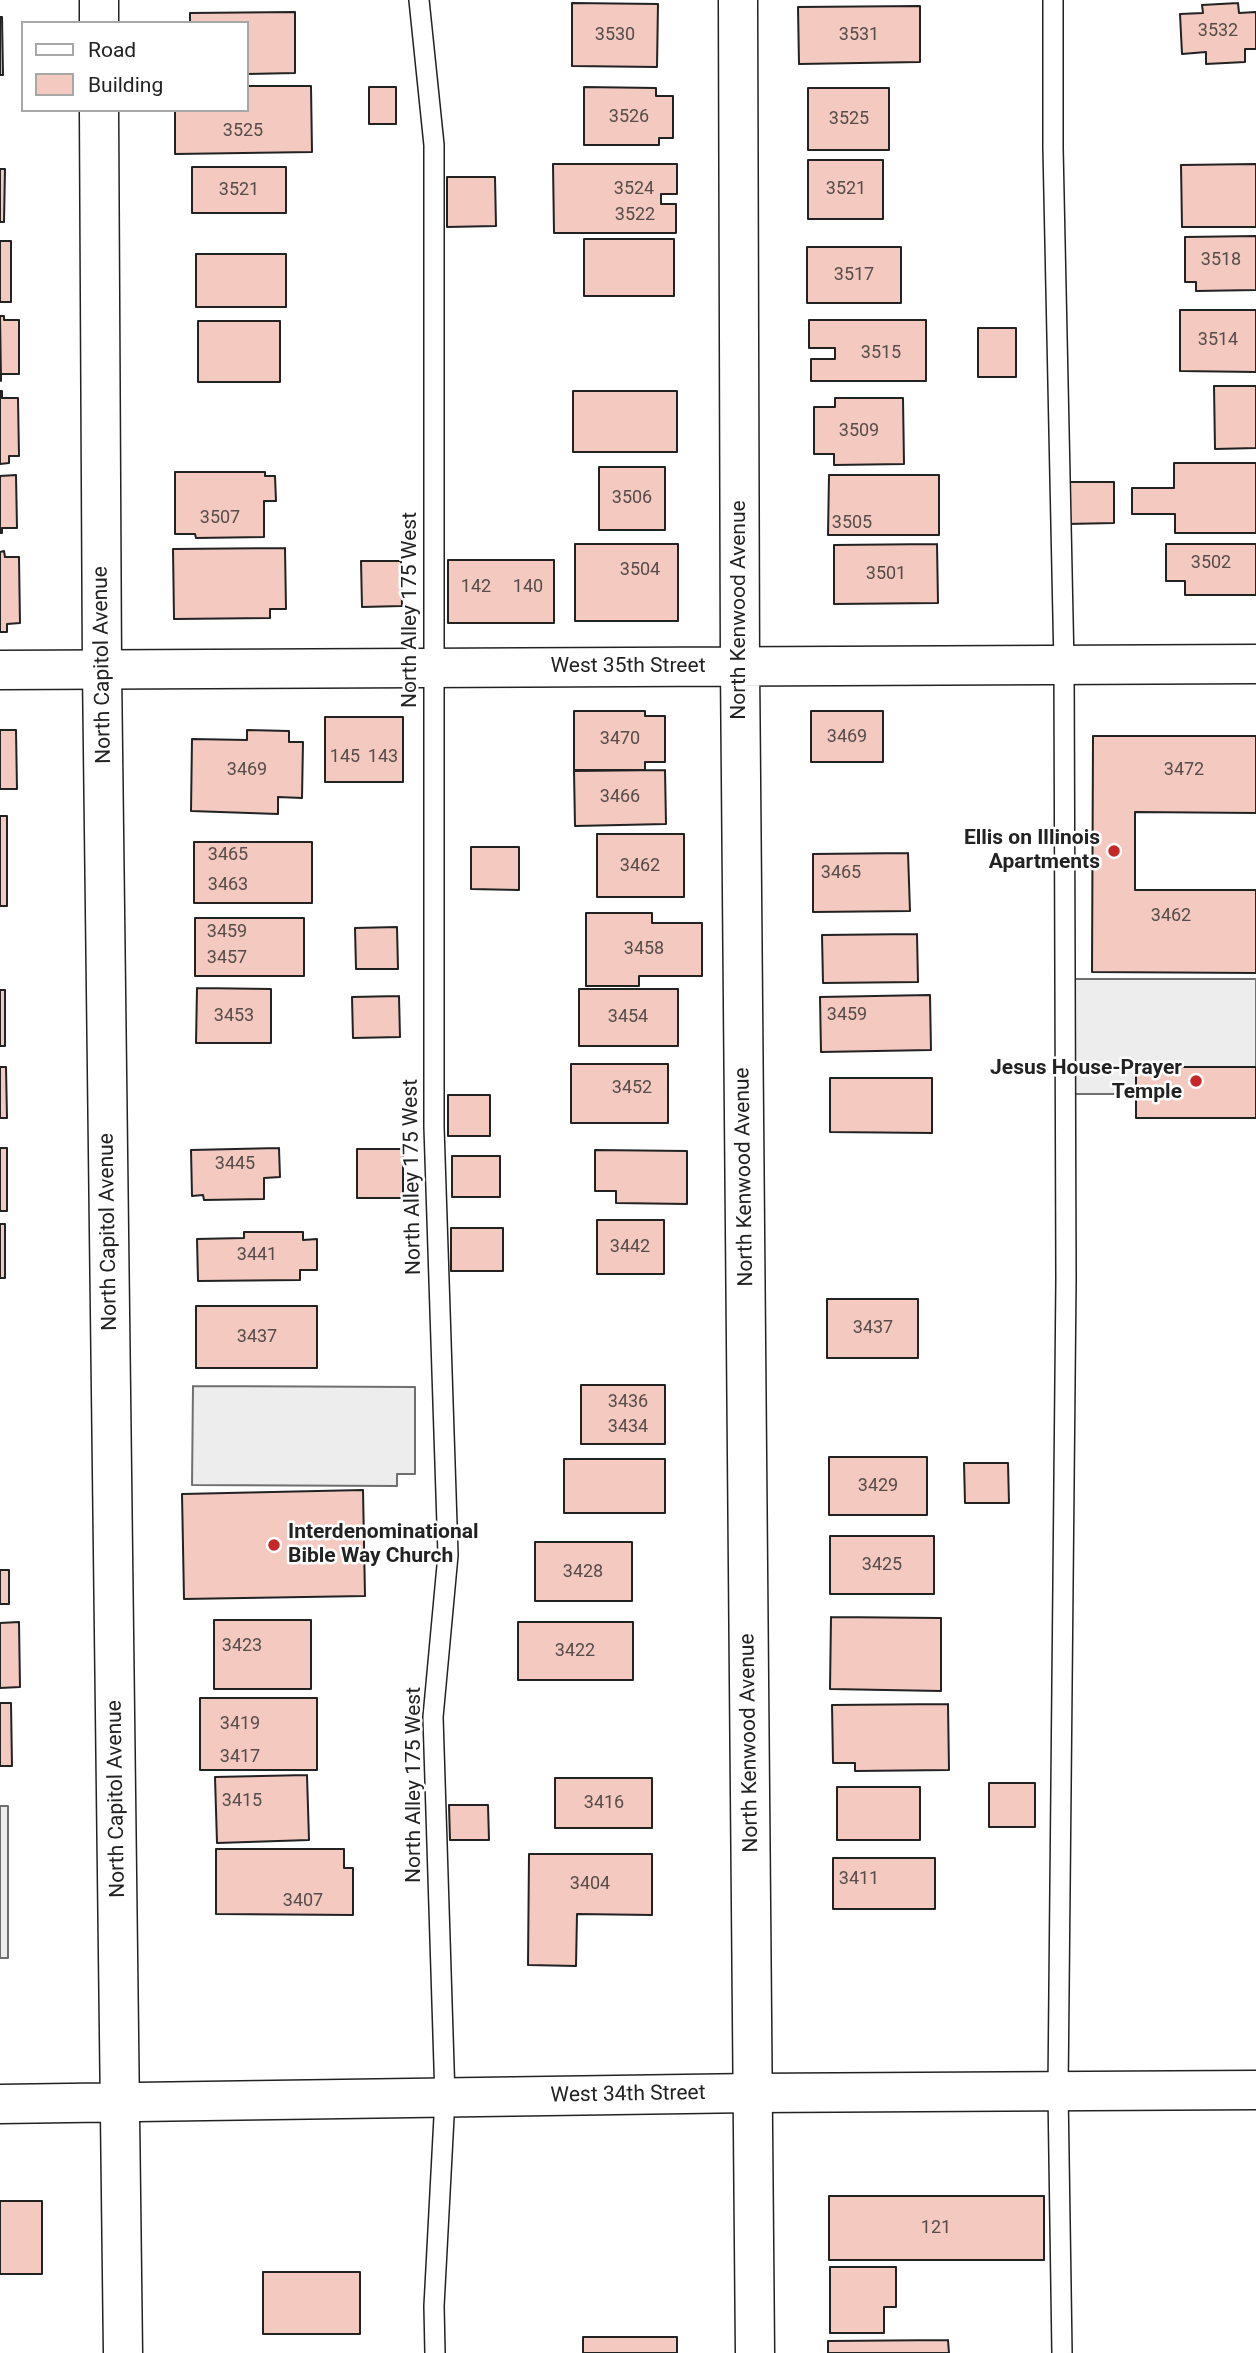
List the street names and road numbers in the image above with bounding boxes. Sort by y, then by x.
street label: North Kenwood Avenue [727,500,753,720]
street label: North Alley 175 West [398,512,424,708]
street label: North Capitol Avenue [89,566,117,764]
street label: West 35th Street [550,654,706,680]
street label: North Kenwood Avenue [730,1067,760,1287]
street label: North Alley 175 West [399,1079,427,1275]
street label: North Capitol Avenue [95,1133,123,1331]
street label: North Kenwood Avenue [735,1633,765,1853]
street label: North Alley 175 West [402,1687,428,1883]
street label: North Capitol Avenue [103,1700,131,1898]
street label: West 34th Street [550,2081,706,2109]

